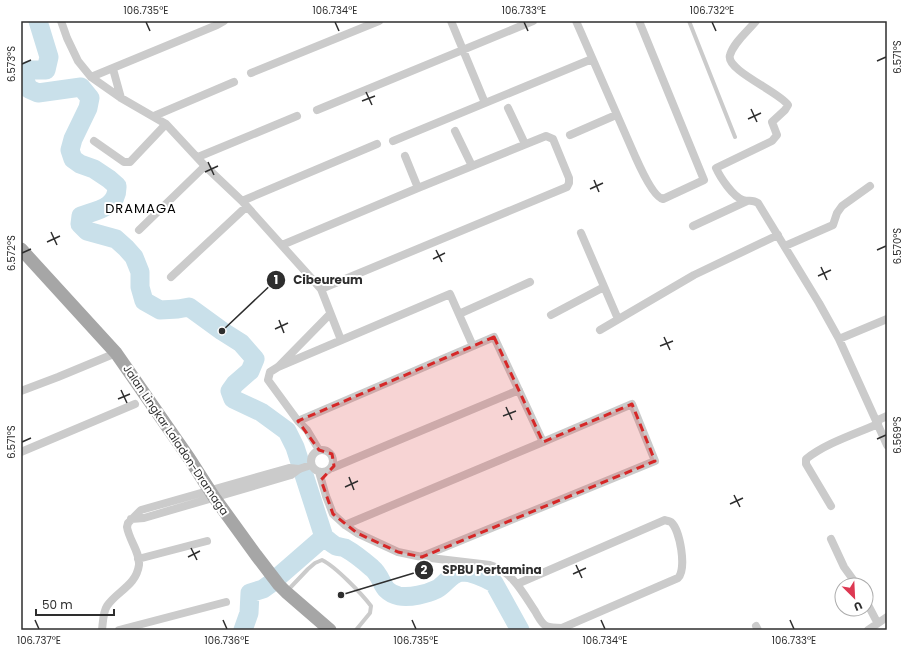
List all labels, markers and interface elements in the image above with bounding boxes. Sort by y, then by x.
text: 106.735°E [124,3,168,18]
text: 106.734°E [313,3,357,18]
text: 106.733°E [502,3,546,18]
text: 106.732°E [690,3,734,18]
text: 6.571°S [890,40,905,74]
text: 6.573°S [4,46,19,82]
district label: DRAMAGA [105,199,177,218]
text: 6.570°S [890,228,905,264]
text: 6.572°S [4,235,19,271]
callout: Cibeureum [266,268,371,292]
text: 1 [274,271,278,288]
text: Cibeureum [293,271,363,288]
street label: Jalan Lingkar Laladon-Dramaga [120,362,232,518]
text: 6.569°S [890,416,905,454]
text: 6.571°S [4,425,19,459]
callout: SPBU Pertamina [414,558,549,582]
text: 2 [421,561,428,578]
text: SPBU Pertamina [442,561,542,578]
north arrow [834,577,874,617]
scale bar [36,591,114,617]
text: 50 m [42,596,73,613]
text: U [851,597,865,615]
text: 106.737°E [17,633,61,648]
text: 106.736°E [205,633,249,648]
text: 106.735°E [394,633,438,648]
text: 106.734°E [583,633,627,648]
text: 106.733°E [772,633,816,648]

